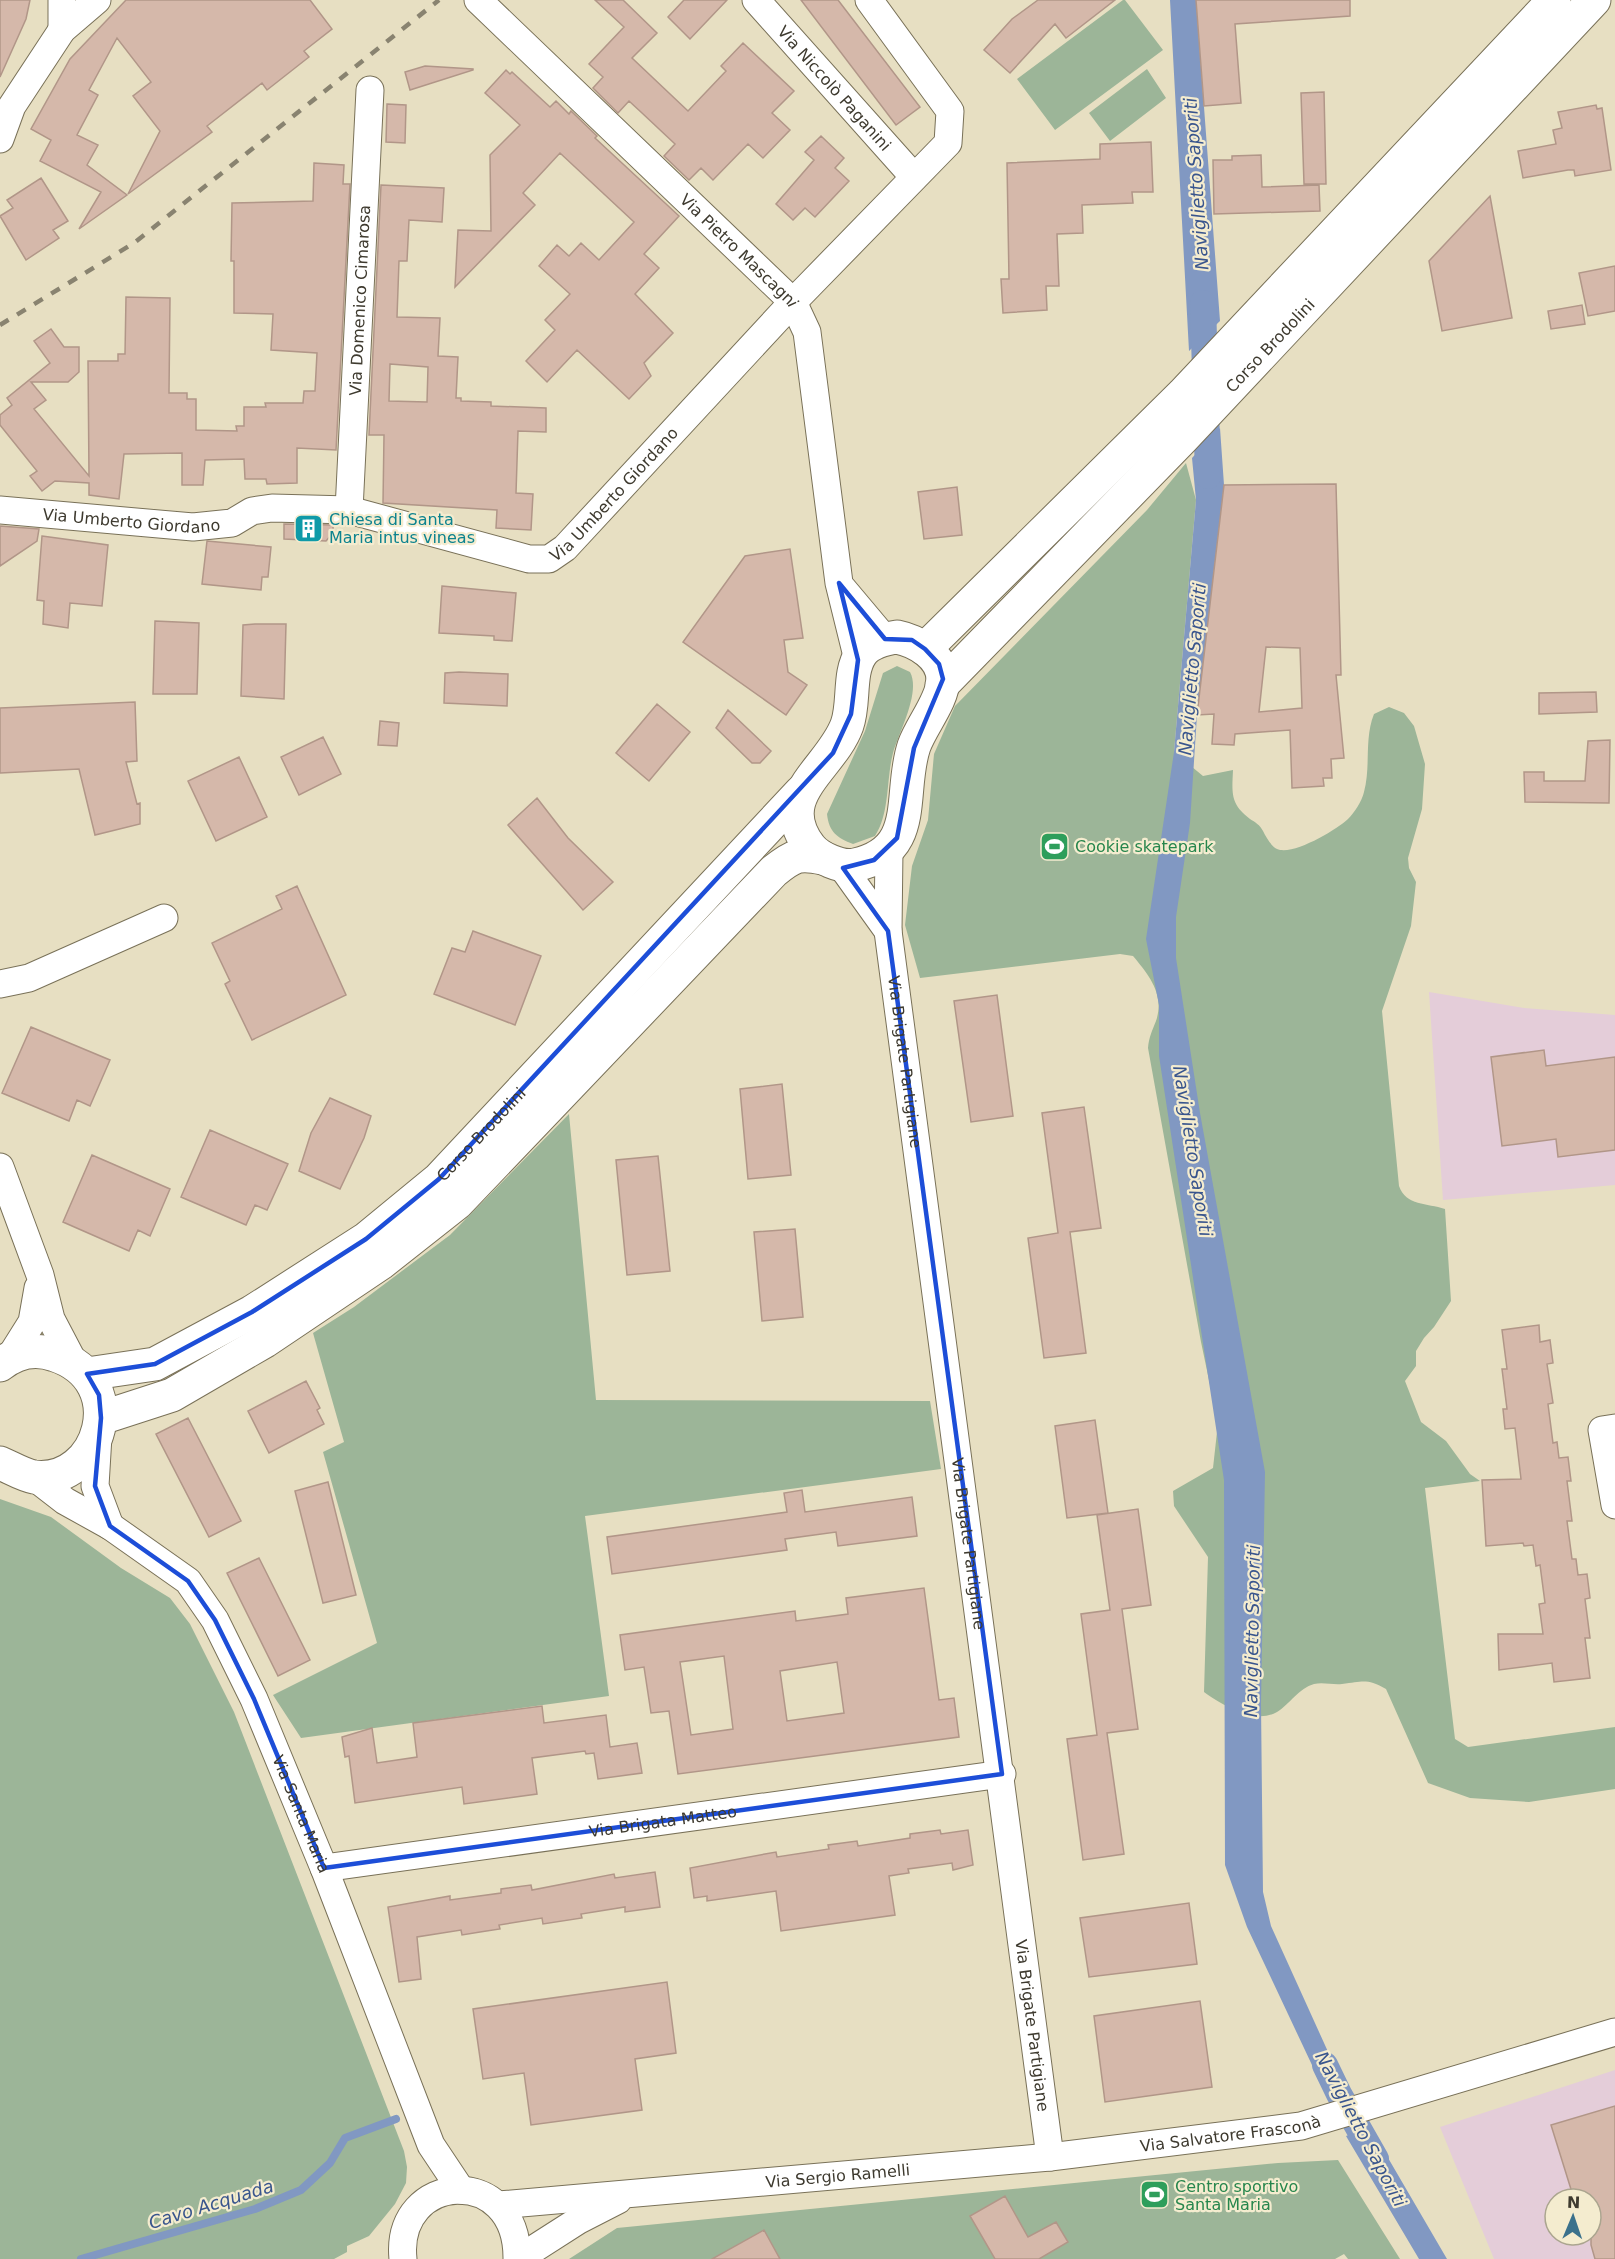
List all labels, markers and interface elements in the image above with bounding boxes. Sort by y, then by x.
street label: Via Niccolò Paganini [774,22,895,154]
water label: Naviglietto Saporiti [1179,97,1213,271]
street label: Via Pietro Mascagni [676,190,803,309]
street label: Via Domenico Cimarosa [345,204,374,396]
street label: Corso Brodolini [1221,295,1318,396]
street label: Via Umberto Giordano [546,423,682,565]
street label: Via Umberto Giordano [42,504,221,537]
place label: Chiesa di Santa Maria intus vineas [329,510,475,547]
building icon: Chiesa di Santa Maria intus vineas [292,512,324,544]
water label: Naviglietto Saporiti [1174,582,1210,756]
sports icon: Cookie skatepark [1038,830,1070,862]
place label: Cookie skatepark [1075,837,1214,856]
street label: Via Brigate Partigiane [885,975,926,1149]
water label: Naviglietto Saporiti [1169,1064,1217,1238]
street label: Corso Brodolini [433,1083,529,1185]
street label: Via Brigate Partigiane [948,1456,990,1631]
water label: Naviglietto Saporiti [1240,1544,1264,1718]
street label: Via Santa Maria [269,1752,334,1876]
street label: Via Brigata Matteo [588,1801,738,1841]
street label: Via Brigate Partigiane [1012,1938,1053,2113]
water label: Naviglietto Saporiti [1311,2048,1411,2210]
street label: Via Salvatore Frasconà [1139,2111,1323,2155]
street label: Via Sergio Ramelli [765,2160,911,2191]
water label: Cavo Acquada [146,2175,276,2233]
place label: Centro sportivo Santa Maria [1175,2177,1298,2214]
sports icon: Centro sportivo Santa Maria [1138,2179,1170,2211]
north arrow [1543,2187,1603,2247]
text: N [1566,2193,1581,2212]

